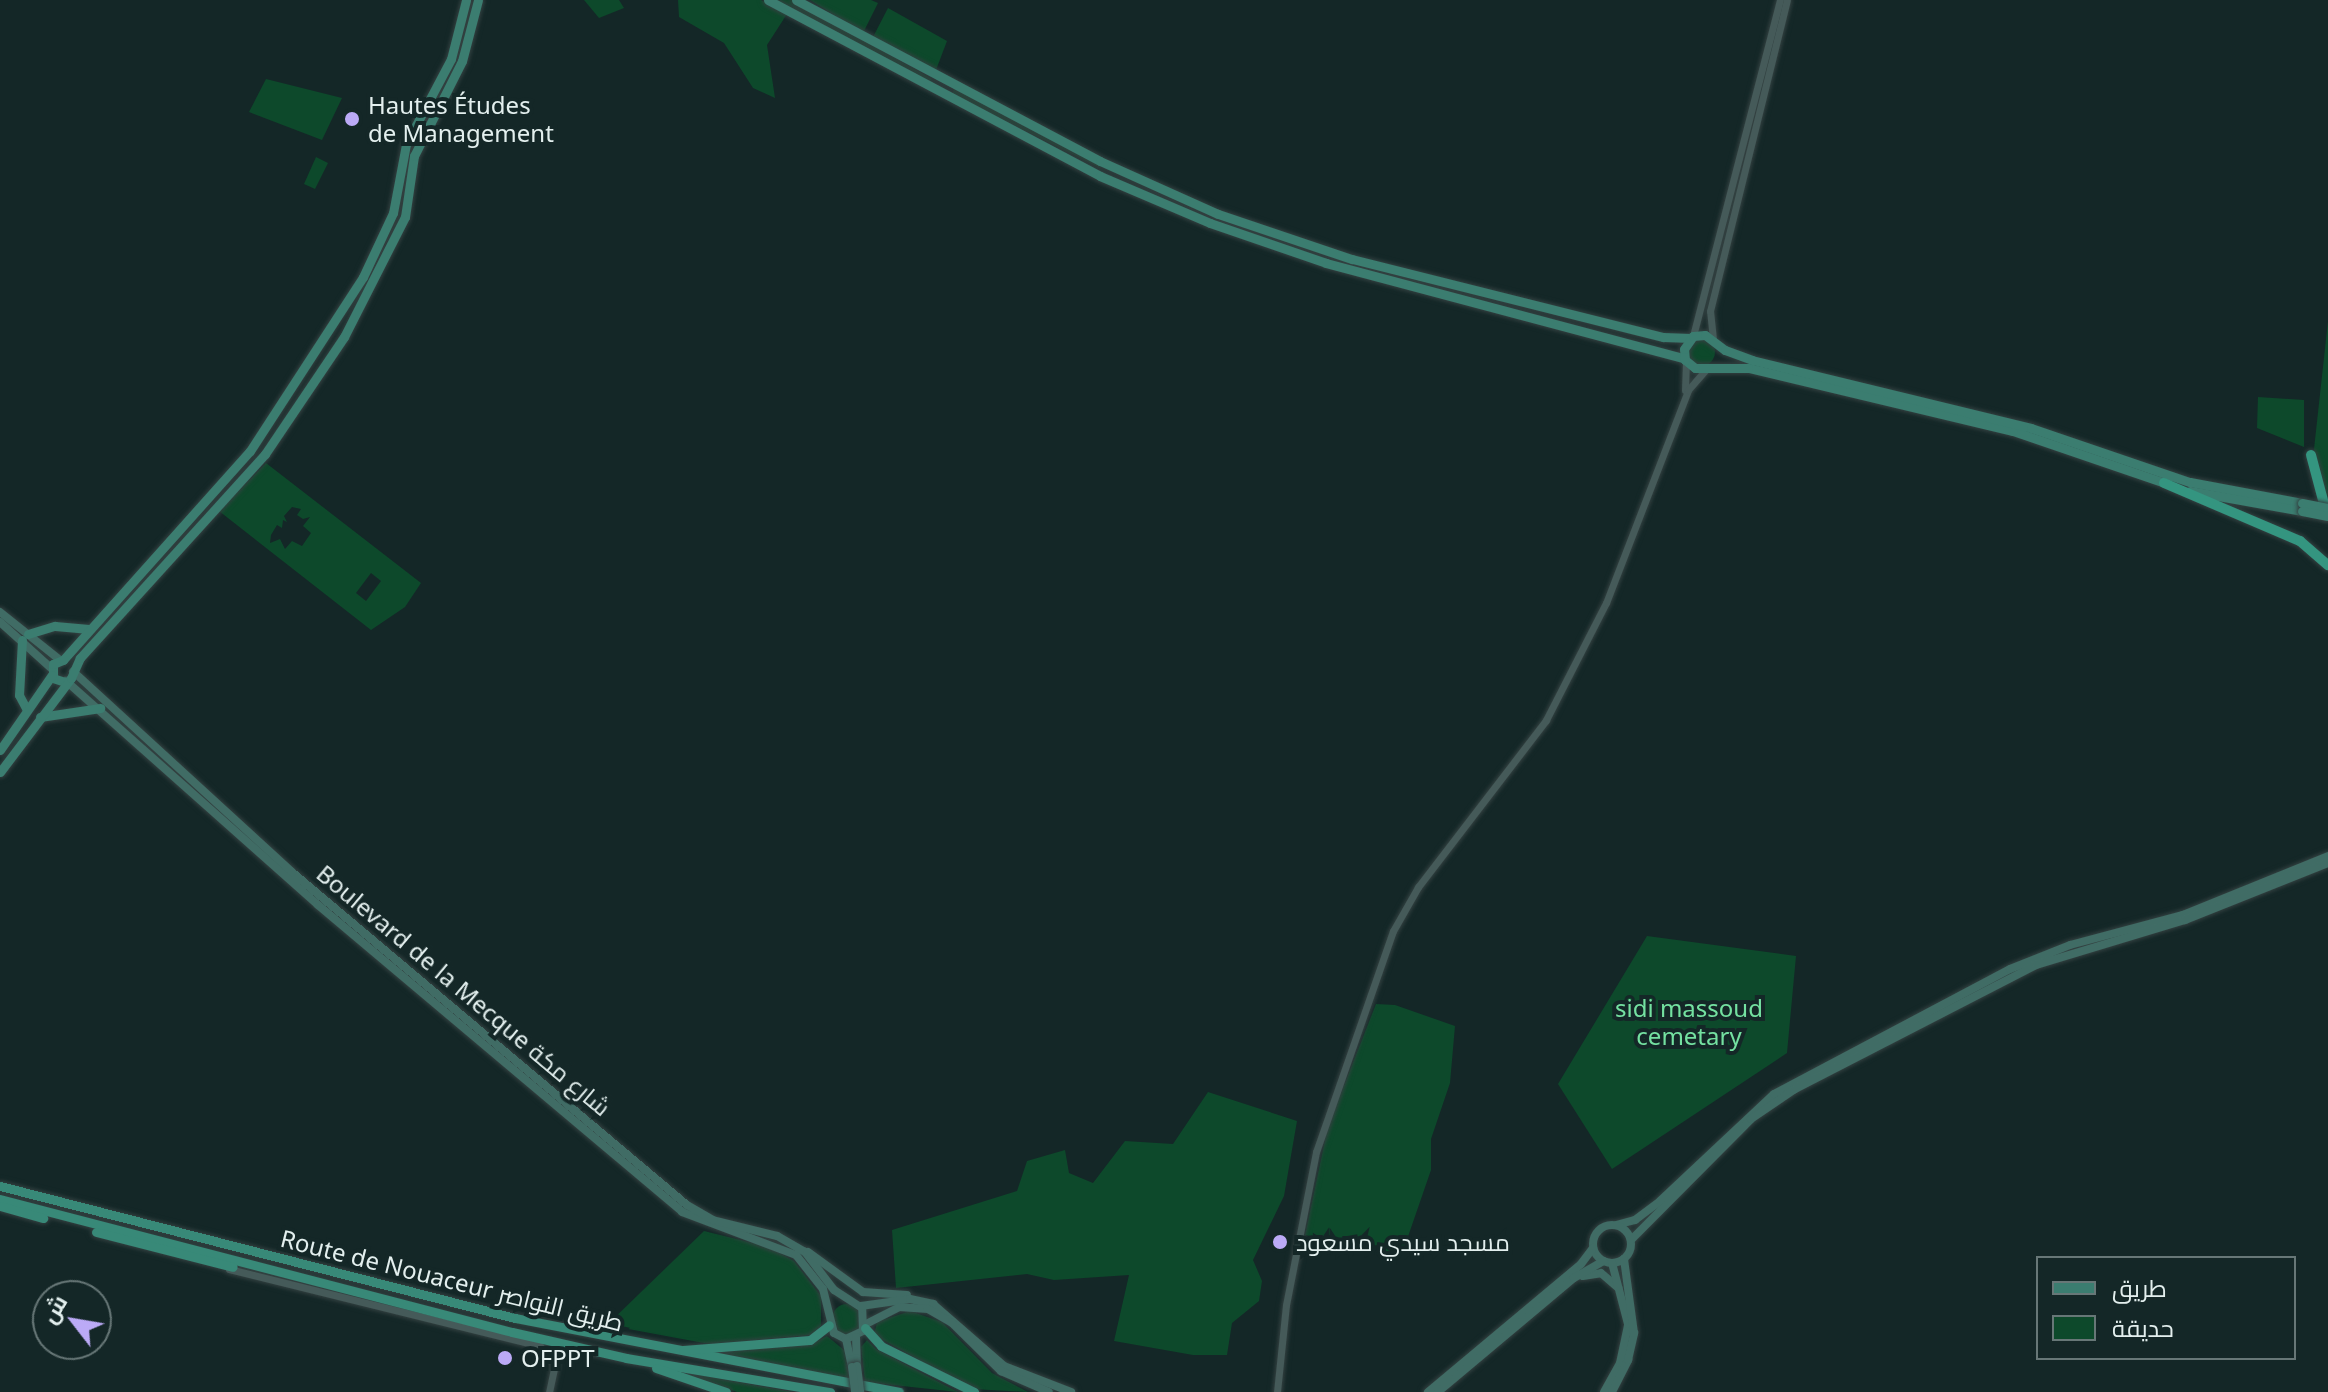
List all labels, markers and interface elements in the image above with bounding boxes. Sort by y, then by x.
place label: Hautes Études de Management [368,91,554,147]
marker: Hautes Études de Management [343,110,361,128]
street label: Boulevard de la Mecque شارع مكة [311,859,617,1121]
park label: sidi massoud cemetary [1615,994,1763,1050]
street label: Route de Nouaceur طريق النواصر [278,1223,626,1337]
place label: مسجد سيدي مسعود [1296,1228,1510,1256]
marker: مسجد سيدي مسعود [1271,1233,1289,1251]
legend [2036,1256,2296,1360]
text: طريق [2112,1271,2167,1304]
north arrow [32,1280,112,1360]
text: ش [33,1289,73,1329]
text: حديقة [2112,1311,2174,1344]
place label: OFPPT [521,1344,595,1372]
marker: OFPPT [496,1349,514,1367]

